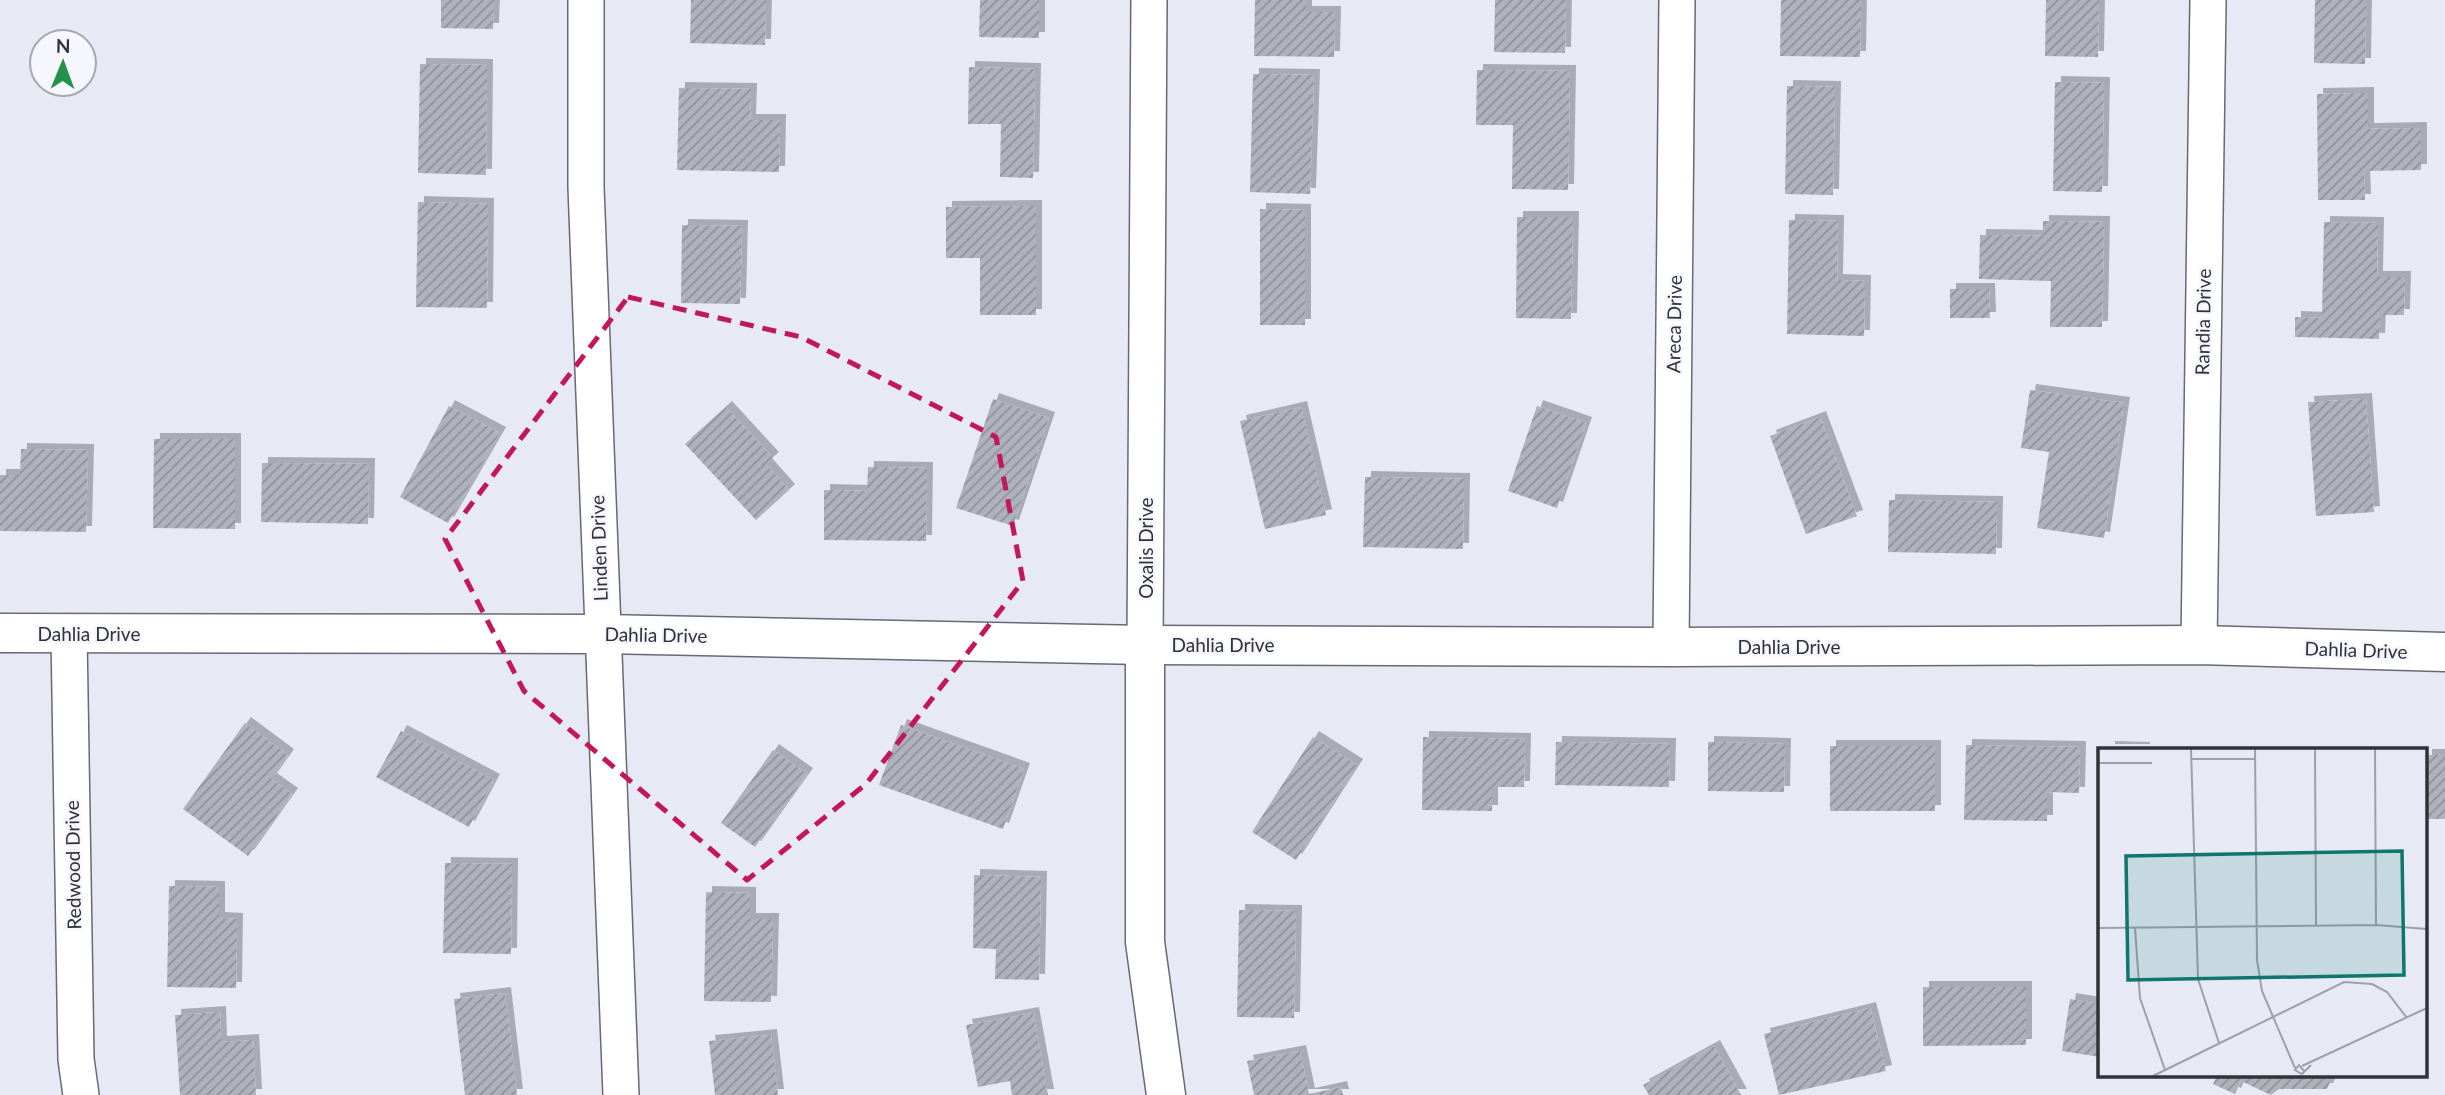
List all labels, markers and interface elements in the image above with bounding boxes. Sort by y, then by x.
north arrow [28,28,98,98]
text: N [56,34,71,57]
street label: Randia Drive [2190,268,2215,375]
street label: Areca Drive [1661,275,1686,373]
street label: Linden Drive [585,494,612,602]
street label: Oxalis Drive [1134,497,1157,599]
street label: Dahlia Drive [38,622,140,645]
street label: Dahlia Drive [604,622,708,647]
street label: Dahlia Drive [1172,633,1274,656]
street label: Dahlia Drive [1738,635,1840,658]
street label: Dahlia Drive [2304,636,2408,663]
inset map [2098,748,2428,1078]
street label: Redwood Drive [60,800,85,930]

